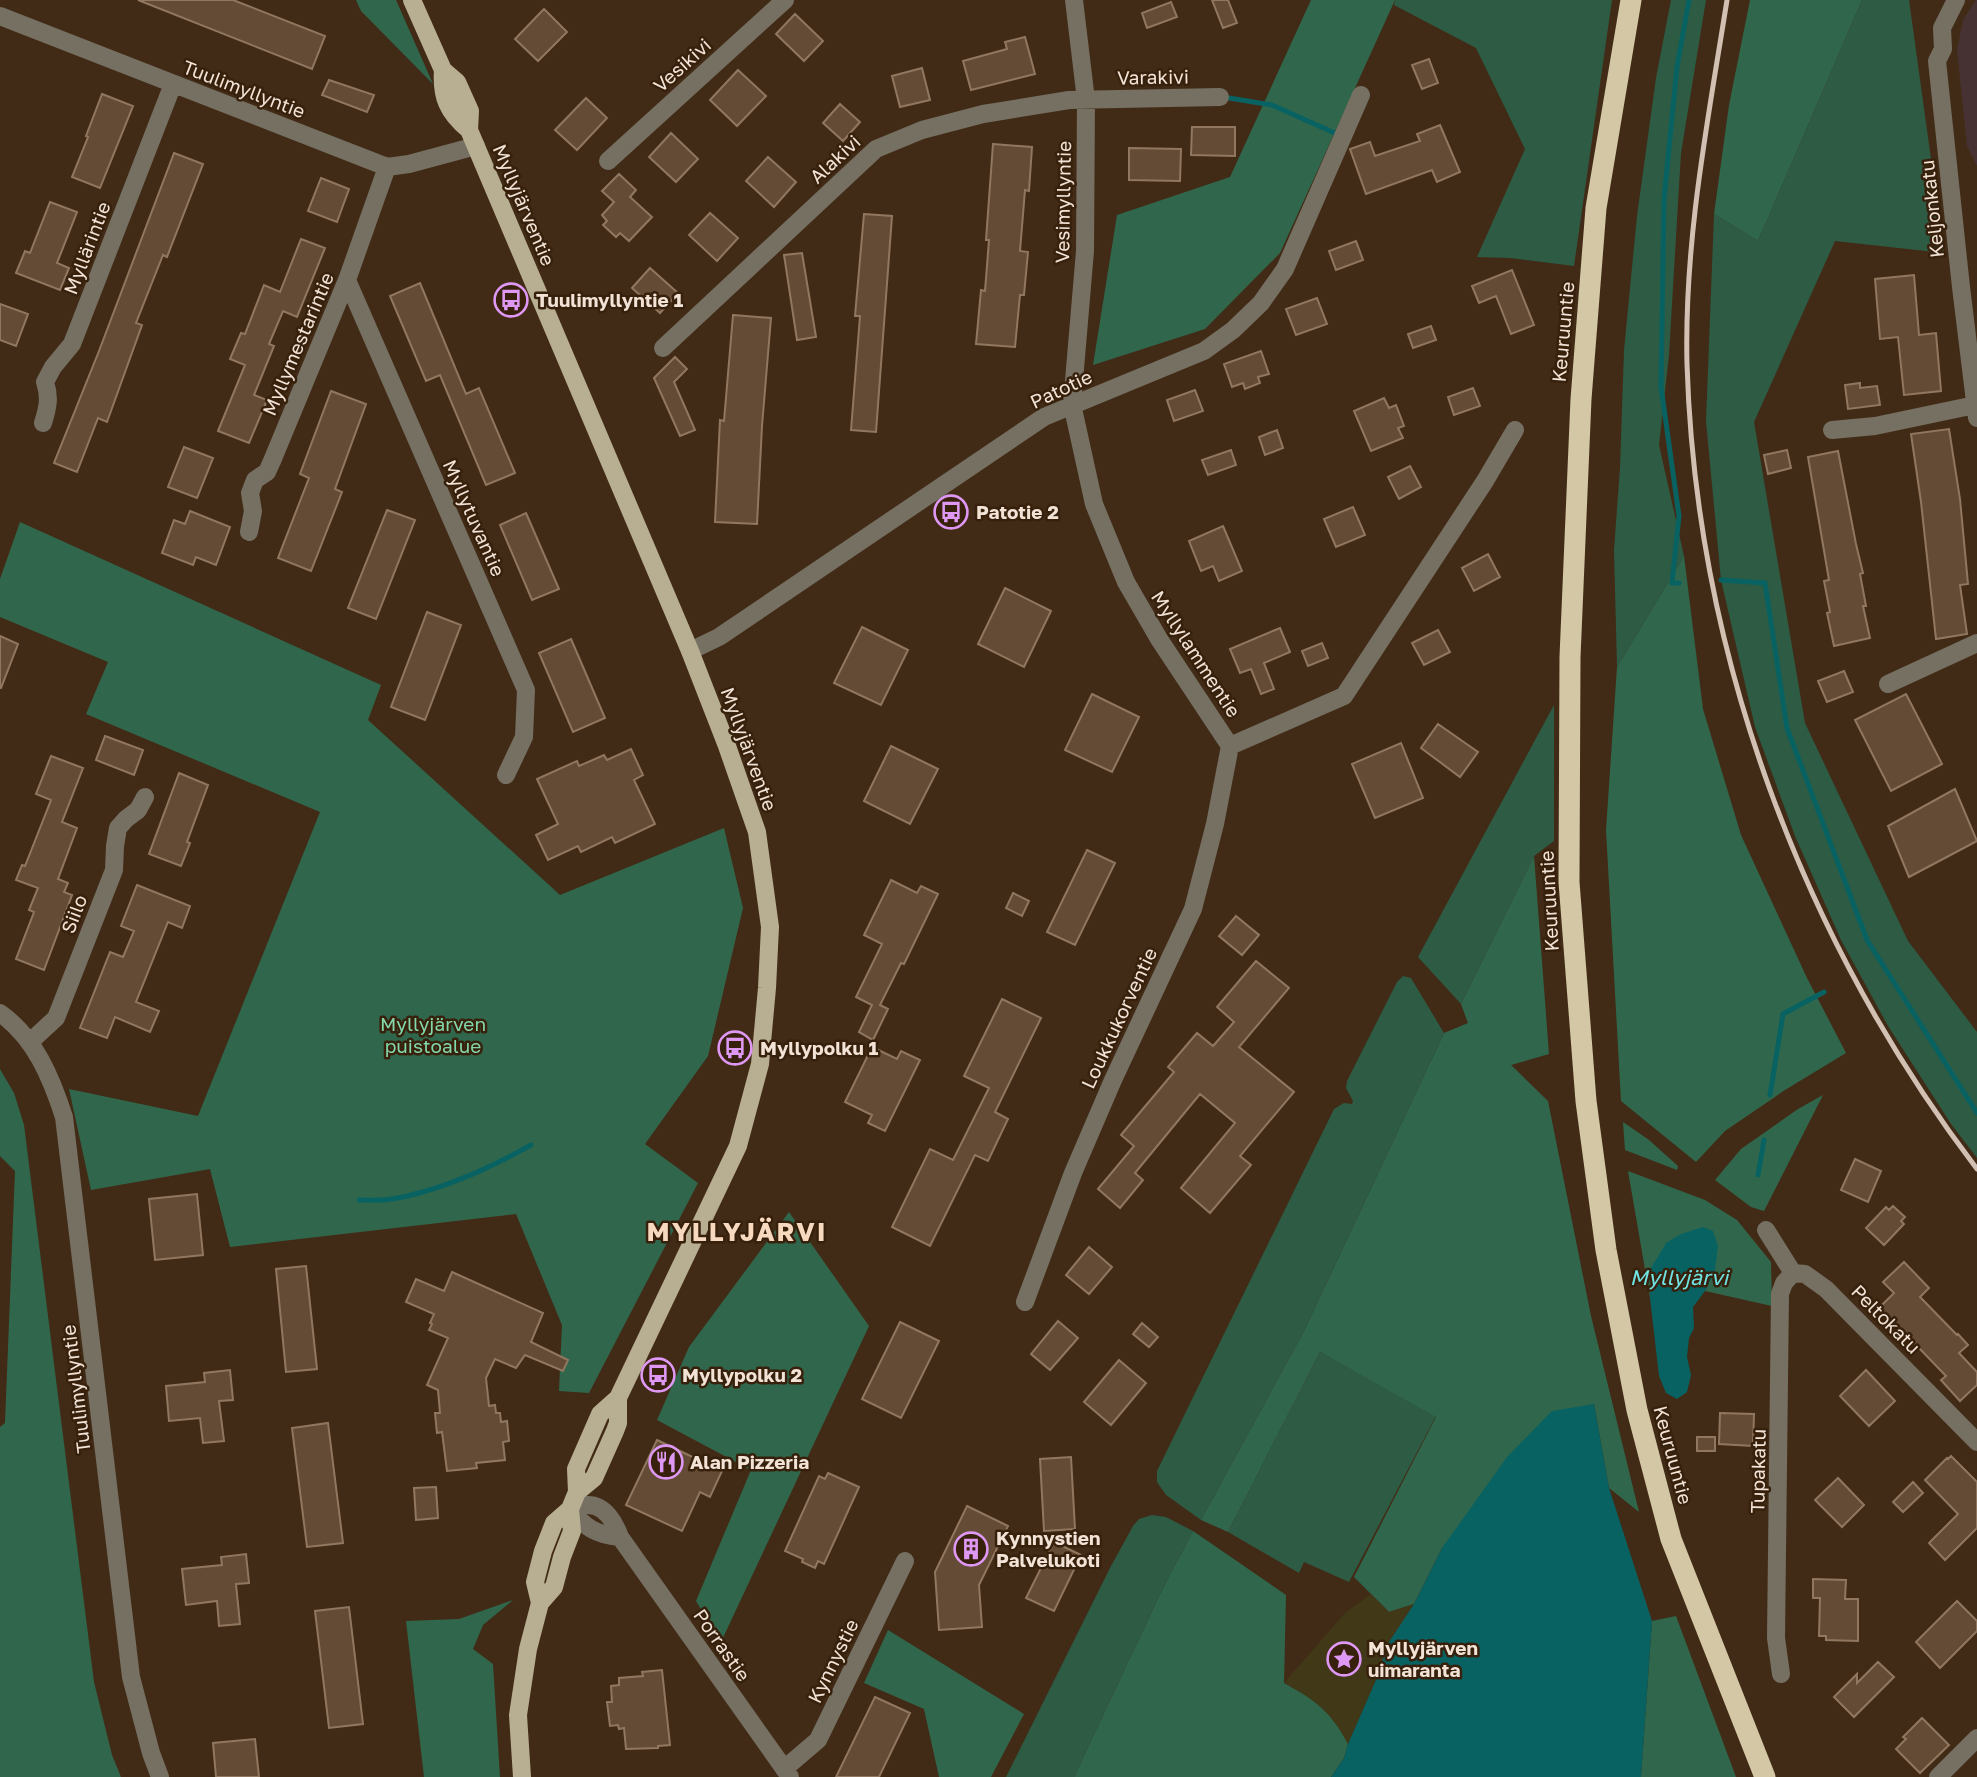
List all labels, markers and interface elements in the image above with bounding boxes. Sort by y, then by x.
street label: Vesikivi [648,33,715,96]
street label: Tuulimyllyntie [180,55,308,122]
street label: Varakivi [1117,64,1189,89]
street label: Alakivi [805,130,865,188]
street label: Myllyjärventie [489,141,560,269]
street label: Vesimyllyntie [1050,141,1075,263]
street label: Keljonkatu [1915,159,1948,259]
street label: Myllärintie [58,198,115,297]
street label: Myllymestarintie [257,269,338,419]
bus stop icon: Tuulimyllyntie 1 [492,281,530,319]
street label: Keuruuntie [1547,281,1578,383]
place label: Tuulimyllyntie 1 [536,288,684,311]
street label: Patotie [1026,364,1095,413]
street label: Myllytuvantie [439,456,510,580]
bus stop icon: Patotie 2 [932,493,970,531]
place label: Patotie 2 [976,500,1059,523]
street label: Myllylammentie [1147,586,1246,721]
street label: Myllyjärventie [716,684,782,814]
street label: Keuruuntie [1534,850,1563,952]
street label: Siilo [56,891,91,936]
street label: Loukkukorventie [1076,944,1161,1092]
park label: Myllyjärven puistoalue [380,1012,486,1057]
bus stop icon: Myllypolku 1 [716,1029,754,1067]
place label: Myllypolku 1 [760,1036,879,1059]
district label: MYLLYJÄRVI [647,1216,827,1247]
water label: Myllyjärvi [1630,1264,1731,1290]
street label: Peltokatu [1847,1279,1926,1358]
street label: Tuulimyllyntie [56,1324,95,1454]
bus stop icon: Myllypolku 2 [639,1356,677,1394]
place label: Myllypolku 2 [682,1363,802,1386]
street label: Keuruuntie [1649,1403,1698,1507]
street label: Tupakatu [1745,1429,1770,1513]
restaurant icon: Alan Pizzeria [647,1443,685,1481]
place label: Alan Pizzeria [690,1450,809,1473]
place label: Kynnystien Palvelukoti [996,1526,1100,1571]
building icon: Kynnystien Palvelukoti [952,1530,990,1568]
street label: Porrastie [689,1604,756,1685]
street label: Kynnystie [802,1615,863,1706]
place label: Myllyjärven uimaranta [1368,1636,1478,1681]
place icon: Myllyjärven uimaranta [1325,1640,1363,1678]

